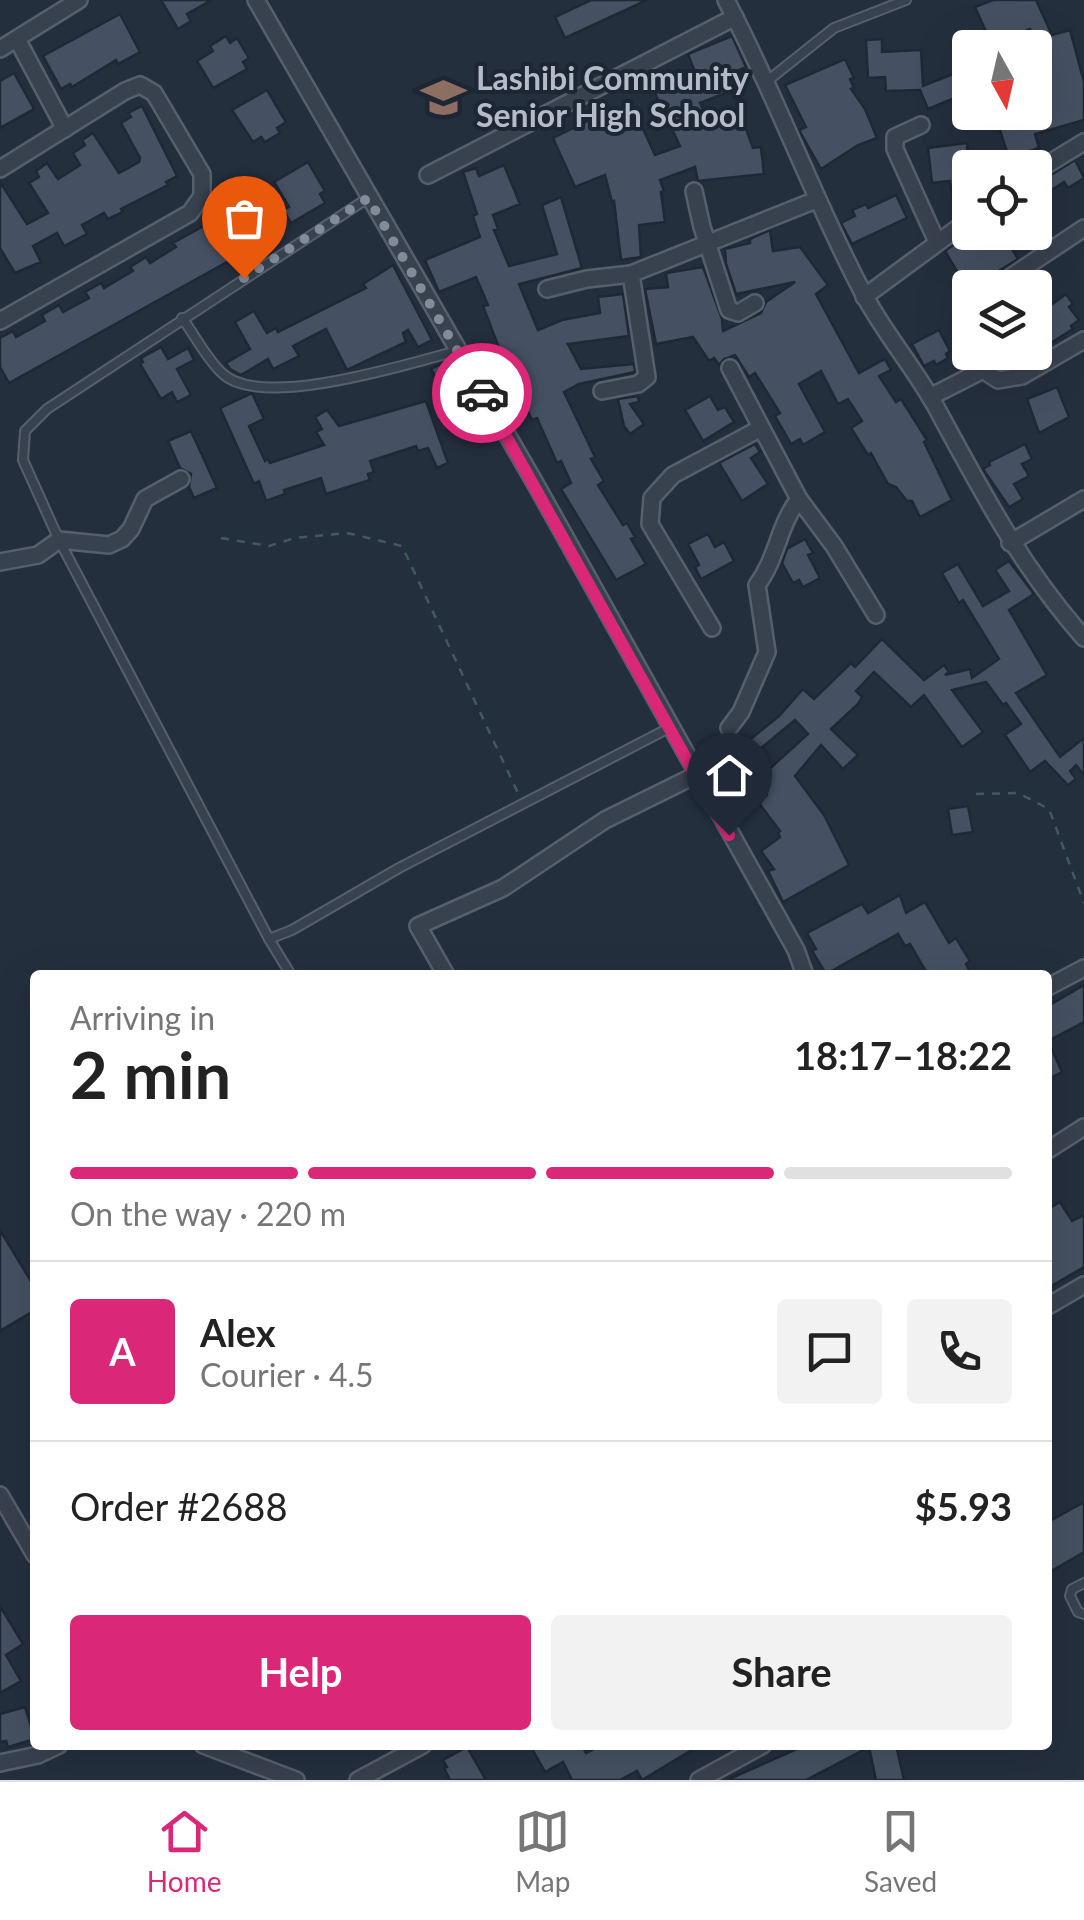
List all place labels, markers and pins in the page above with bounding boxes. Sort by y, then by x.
place label: Lashibi Community Senior High School [476,58,749,134]
school or university icon: Lashibi Community Senior High School [419,73,467,121]
pin [202,176,287,279]
pin [687,733,772,836]

